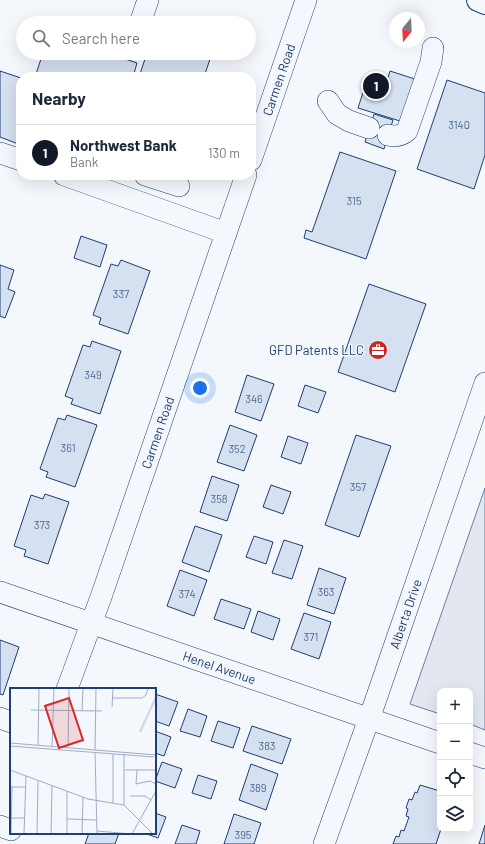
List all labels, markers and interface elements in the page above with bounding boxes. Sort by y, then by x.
north arrow [389,12,425,48]
search box [16,16,256,60]
icon: search [30,27,52,49]
text: Search here [62,29,140,47]
street label: Carmen Road [259,41,298,118]
pin: 1 [363,71,389,101]
text: Nearby [32,88,86,108]
house number: 3140 [448,118,470,131]
text: Northwest Bank [70,136,177,154]
text: 1 [43,145,47,161]
text: 130 m [208,145,240,161]
text: Bank [70,154,98,170]
house number: 315 [346,194,362,207]
house number: 337 [113,287,129,300]
office icon: GFD Patents LLC [367,339,389,361]
place label: GFD Patents LLC [269,342,364,358]
house number: 349 [84,368,102,381]
your location [190,378,210,398]
house number: 346 [245,392,263,405]
street label: Carmen Road [138,394,177,471]
house number: 361 [61,441,75,454]
house number: 352 [228,442,246,455]
house number: 357 [350,480,366,493]
house number: 358 [210,492,228,505]
house number: 373 [34,518,50,531]
street label: Alberta Drive [386,577,425,651]
house number: 363 [318,585,335,598]
house number: 374 [179,587,195,600]
house number: 371 [304,630,318,643]
street label: Henel Avenue [181,647,258,687]
inset map [10,688,156,834]
map controls [437,688,473,832]
button: + [437,688,473,724]
button: − [437,724,473,760]
house number: 383 [258,739,276,752]
button: locate [437,760,473,796]
house number: 389 [249,781,267,794]
button: layers [437,796,473,832]
house number: 395 [234,828,252,841]

